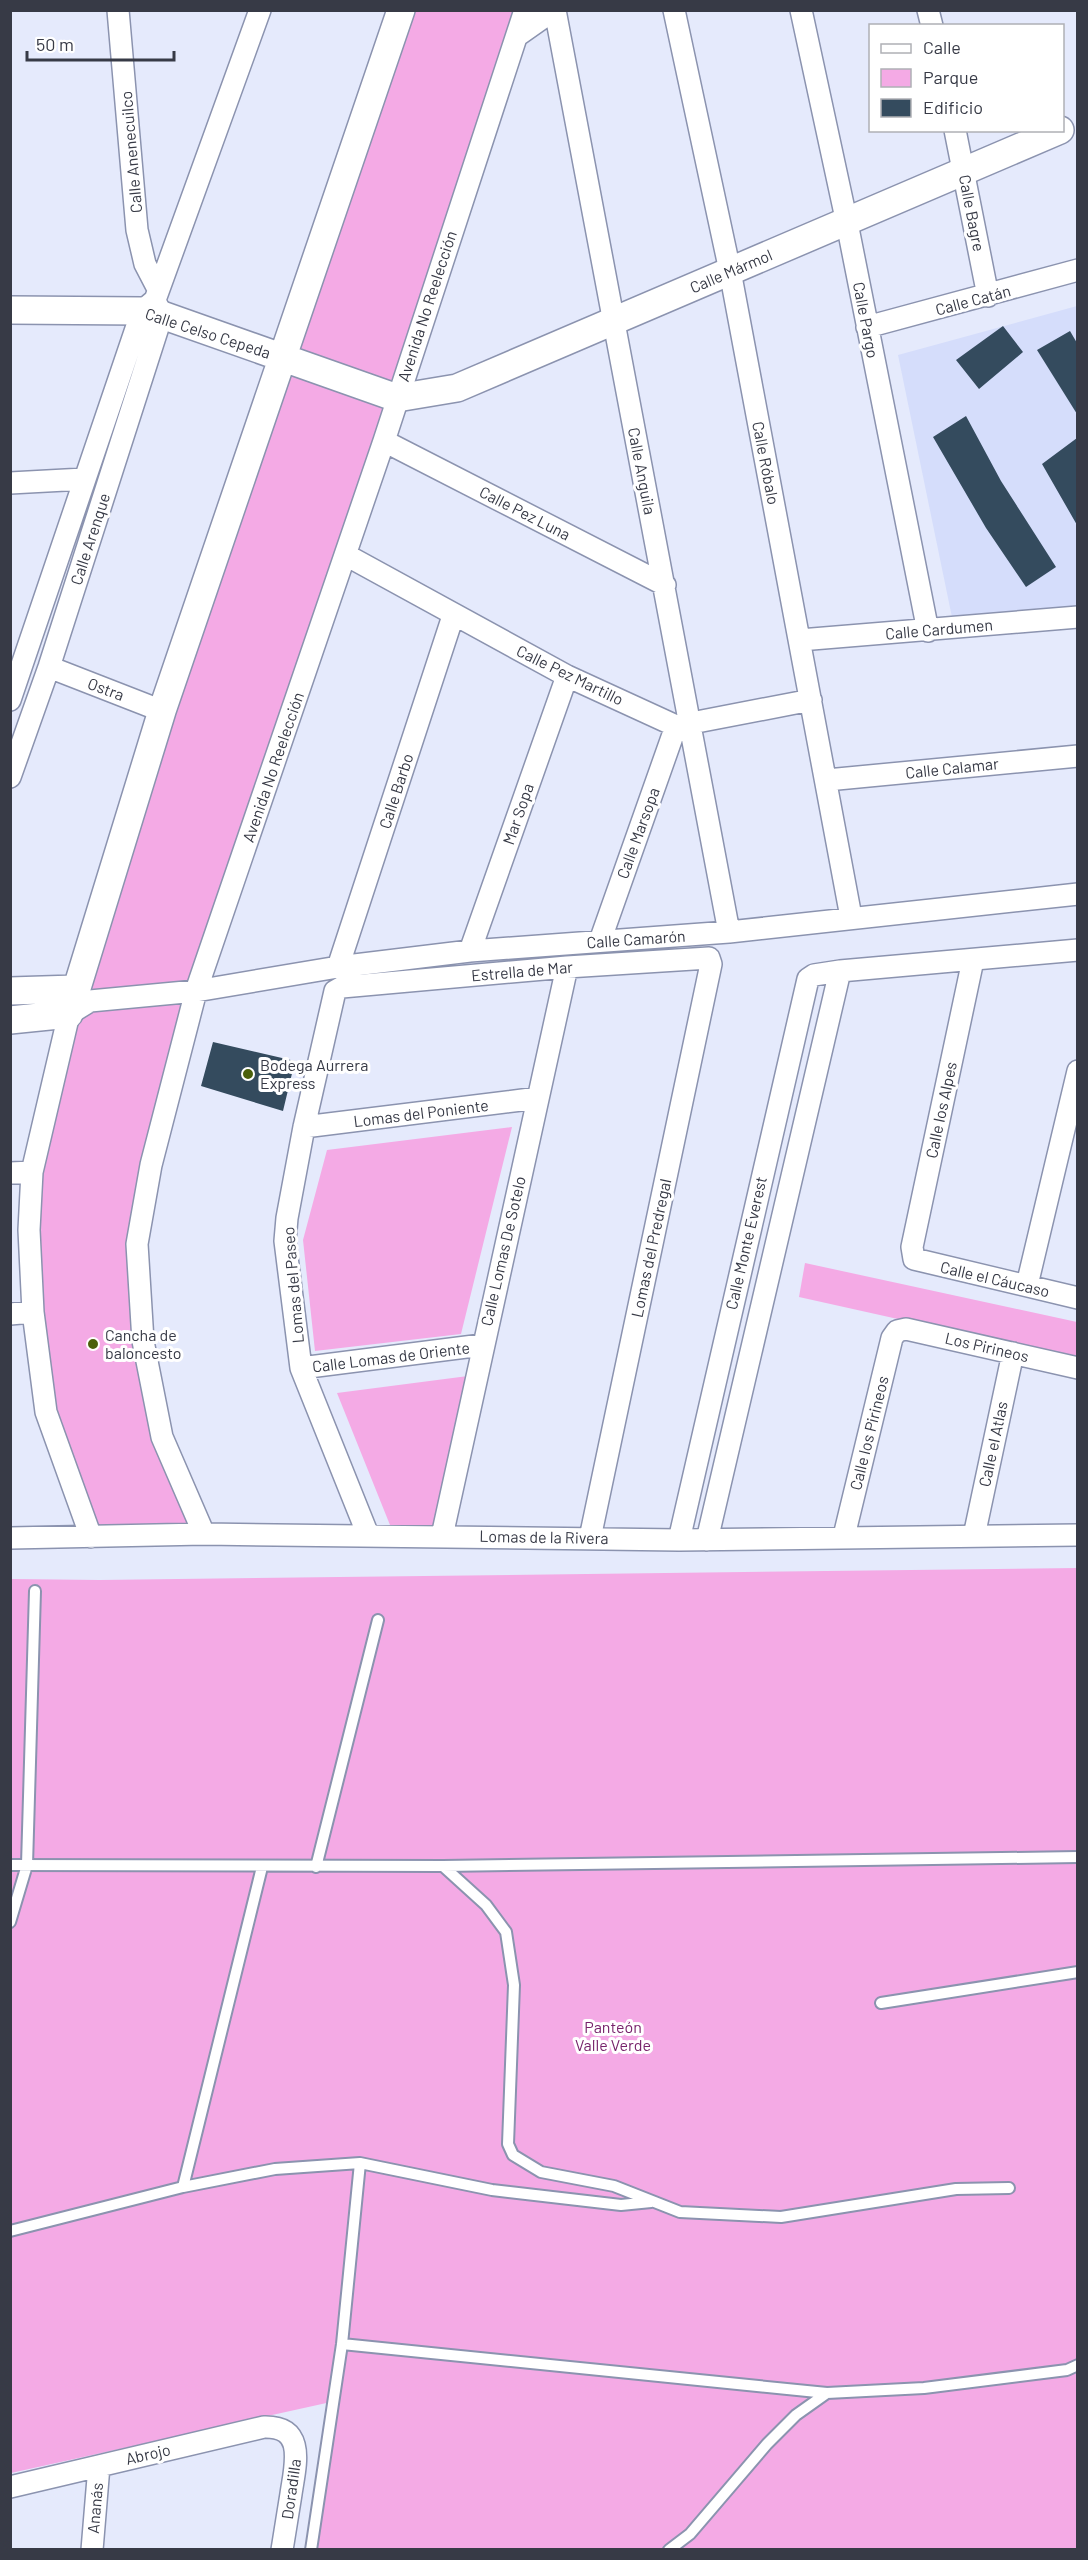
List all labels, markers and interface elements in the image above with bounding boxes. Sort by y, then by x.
scale bar [27,24,174,62]
legend [869,24,1064,132]
text: 50 m [36,33,74,55]
text: Calle [923,36,961,58]
text: Parque [923,66,978,88]
street label: Calle Anenecuilco [116,90,145,214]
text: Edificio [923,96,983,118]
street label: Calle Bagre [956,173,989,253]
street label: Avenida No Reelección [393,228,460,384]
street label: Calle Mármol [687,245,775,296]
street label: Calle Pargo [850,280,883,360]
street label: Calle Catán [933,280,1013,319]
street label: Calle Celso Cepeda [143,303,273,362]
street label: Calle Róbalo [749,420,784,506]
street label: Calle Anguila [625,426,660,516]
street label: Calle Pez Luna [477,482,574,544]
street label: Calle Arenque [66,491,113,587]
street label: Calle Cardumen [884,614,994,643]
street label: Calle Pez Martillo [514,640,627,709]
street label: Ostra [85,673,127,704]
street label: Avenida No Reelección [238,689,307,844]
street label: Calle Barbo [374,751,417,831]
street label: Calle Calamar [904,753,1000,782]
street label: Mar Sopa [498,781,537,847]
street label: Calle Marsopa [612,785,663,881]
street label: Calle Camarón [586,926,686,951]
street label: Estrella de Mar [470,957,574,984]
place label: Bodega Aurrera Express [260,1055,368,1092]
street label: Calle los Alpes [921,1060,960,1160]
marker: Bodega Aurrera Express [241,1067,255,1081]
street label: Lomas del Poniente [352,1095,490,1130]
street label: Calle Lomas De Sotelo [476,1174,529,1328]
street label: Calle Monte Everest [721,1174,770,1311]
street label: Lomas del Predregal [627,1177,675,1319]
street label: Lomas del Paseo [278,1226,307,1344]
street label: Calle el Cáucaso [939,1257,1052,1300]
place label: Cancha de baloncesto [105,1325,181,1362]
street label: Los Pirineos [943,1328,1031,1365]
marker: Cancha de baloncesto [86,1337,100,1351]
street label: Calle Lomas de Oriente [311,1337,471,1376]
street label: Calle los Pirineos [845,1374,892,1492]
street label: Calle el Atlas [974,1399,1011,1489]
street label: Lomas de la Rivera [479,1526,609,1547]
park label: Panteón Valle Verde [575,2017,651,2054]
street label: Abrojo [124,2439,172,2468]
street label: Doradilla [277,2457,304,2520]
street label: Ananás [83,2482,106,2534]

